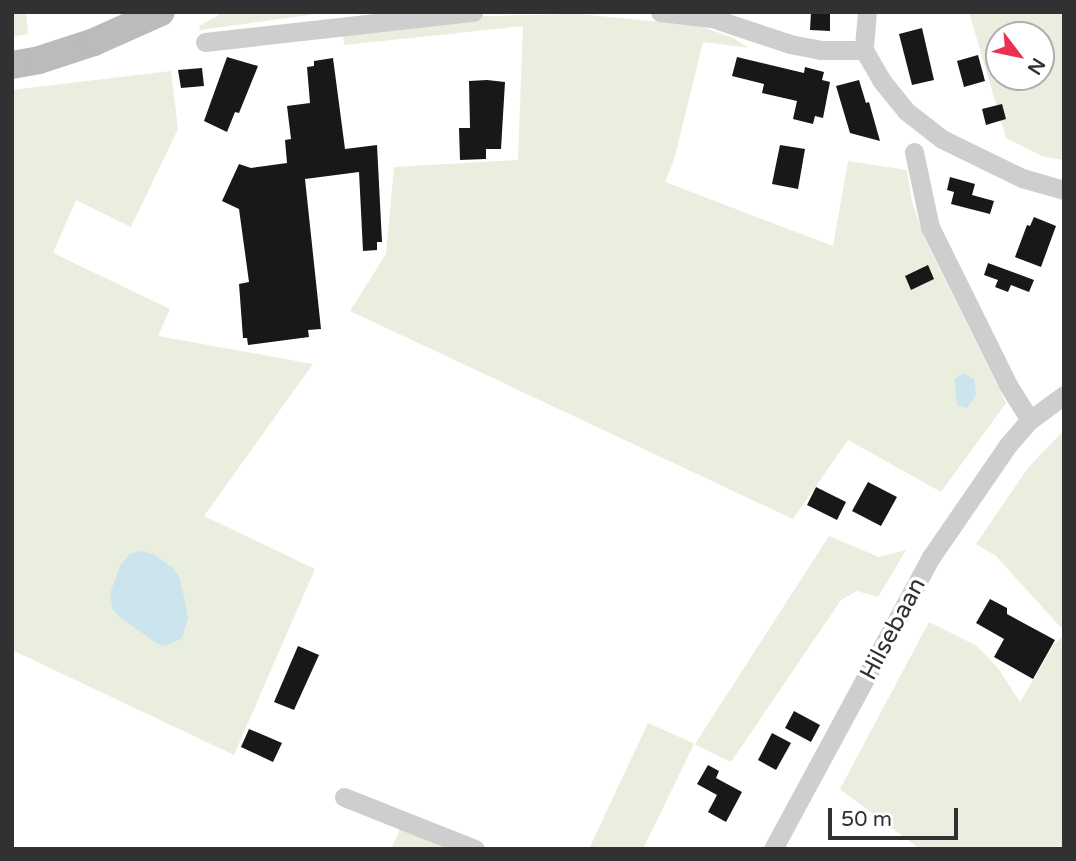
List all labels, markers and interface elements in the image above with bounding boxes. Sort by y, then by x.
north arrow [985,21,1055,91]
text: N [1023,54,1049,78]
street label: Hilsebaan [854,573,932,685]
scale bar [831,794,960,838]
text: 50 m [841,807,892,832]

